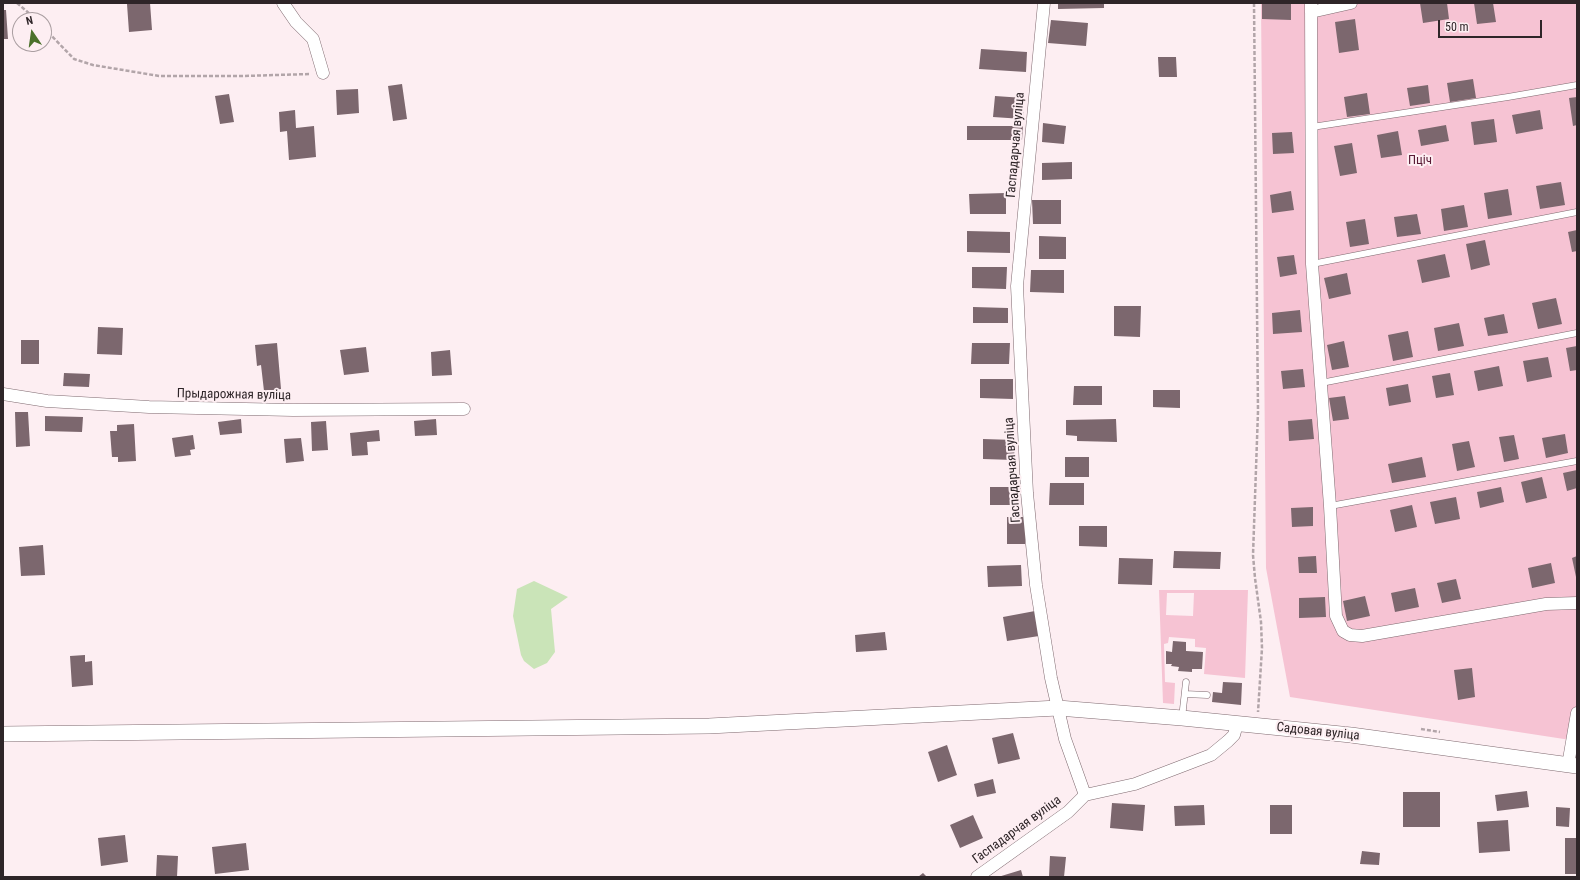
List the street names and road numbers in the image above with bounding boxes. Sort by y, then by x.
street label: Гаспадарчая вуліца [1004,92,1028,198]
street label: Прыдарожная вуліца [177,386,291,404]
street label: Гаспадарчая вуліца [1002,417,1024,523]
street label: Садовая вуліца [1276,720,1360,744]
street label: Гаспадарчая вуліца [970,793,1064,867]

